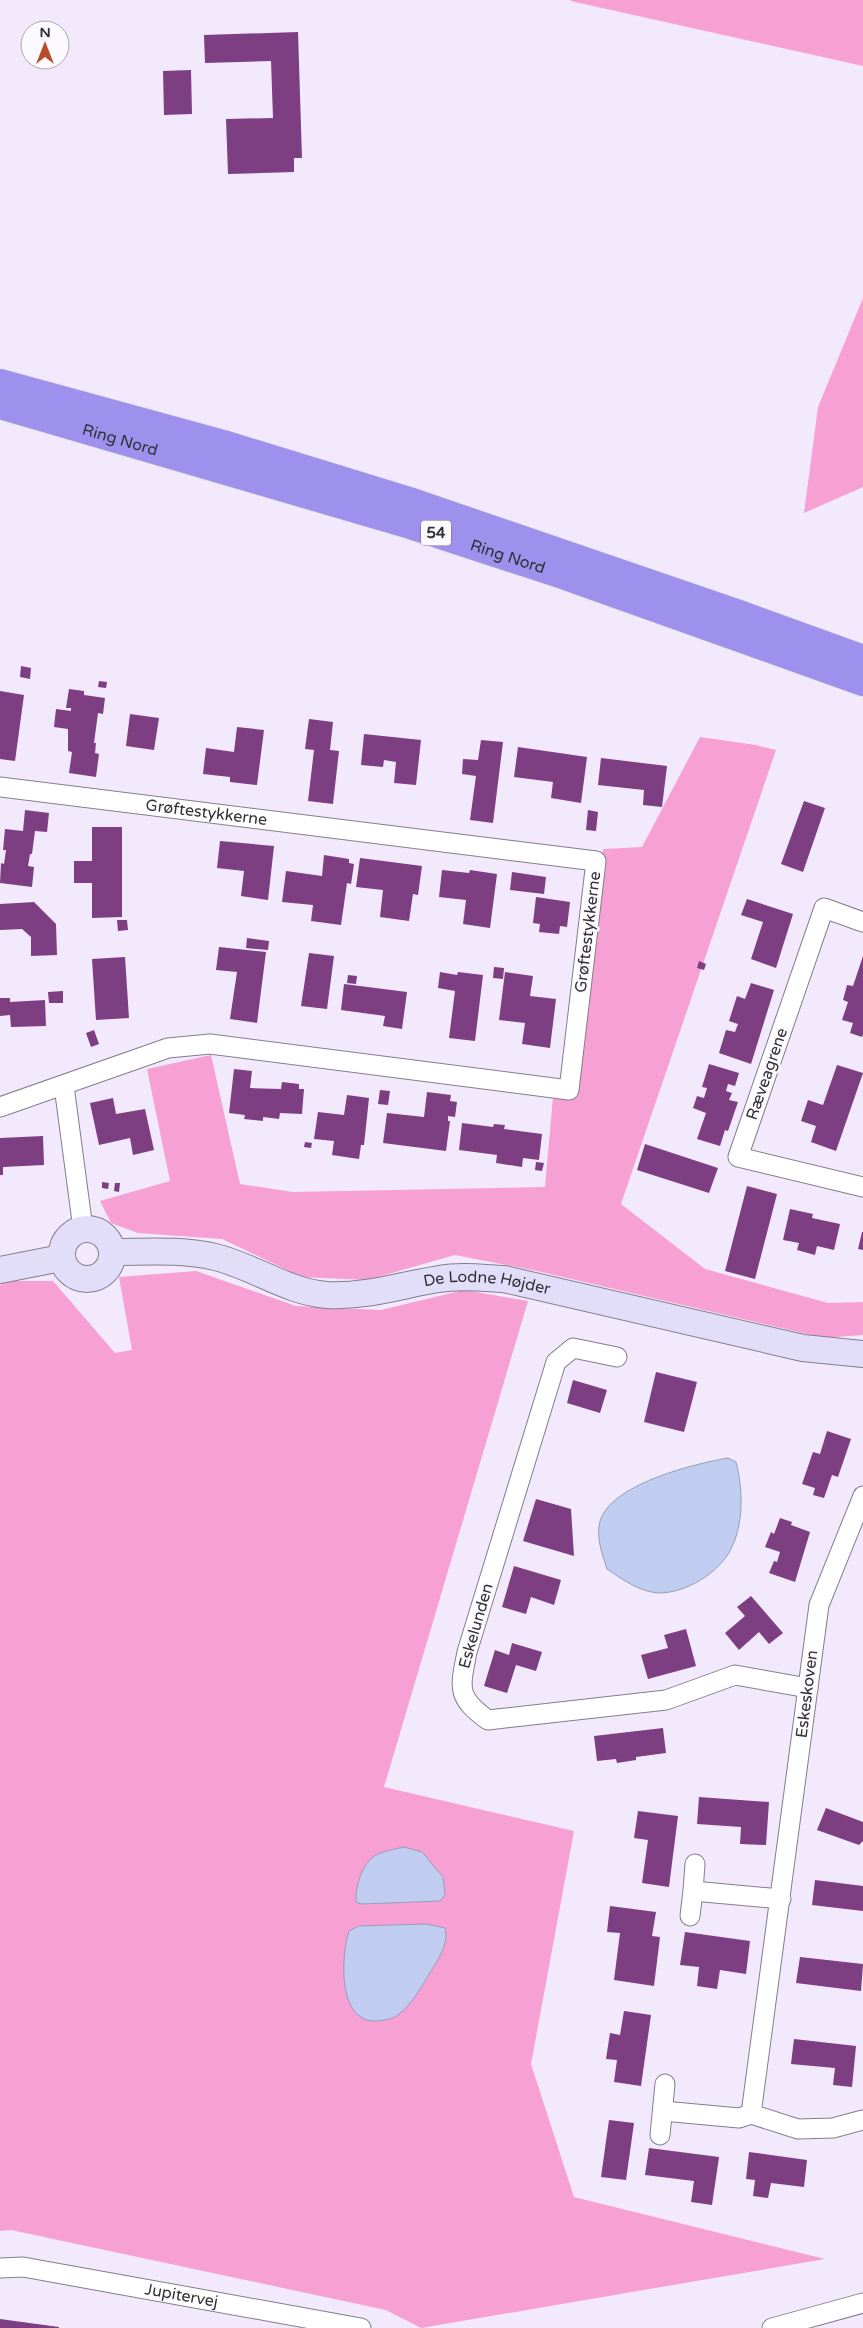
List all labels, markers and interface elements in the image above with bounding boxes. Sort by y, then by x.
north arrow [20,20,70,70]
text: N [39,24,51,41]
street label: Ring Nord [80,420,160,461]
road number: 54 [421,520,451,546]
street label: Ring Nord [468,535,548,579]
street label: Grøftestykkerne [145,795,268,830]
street label: Grøftestykkerne [571,870,605,994]
street label: Ræveagrene [742,1025,792,1123]
street label: De Lodne Højder [422,1267,553,1300]
street label: Eskelunden [454,1581,498,1671]
street label: Eskeskoven [792,1649,822,1739]
street label: Jupitervej [143,2279,220,2312]

